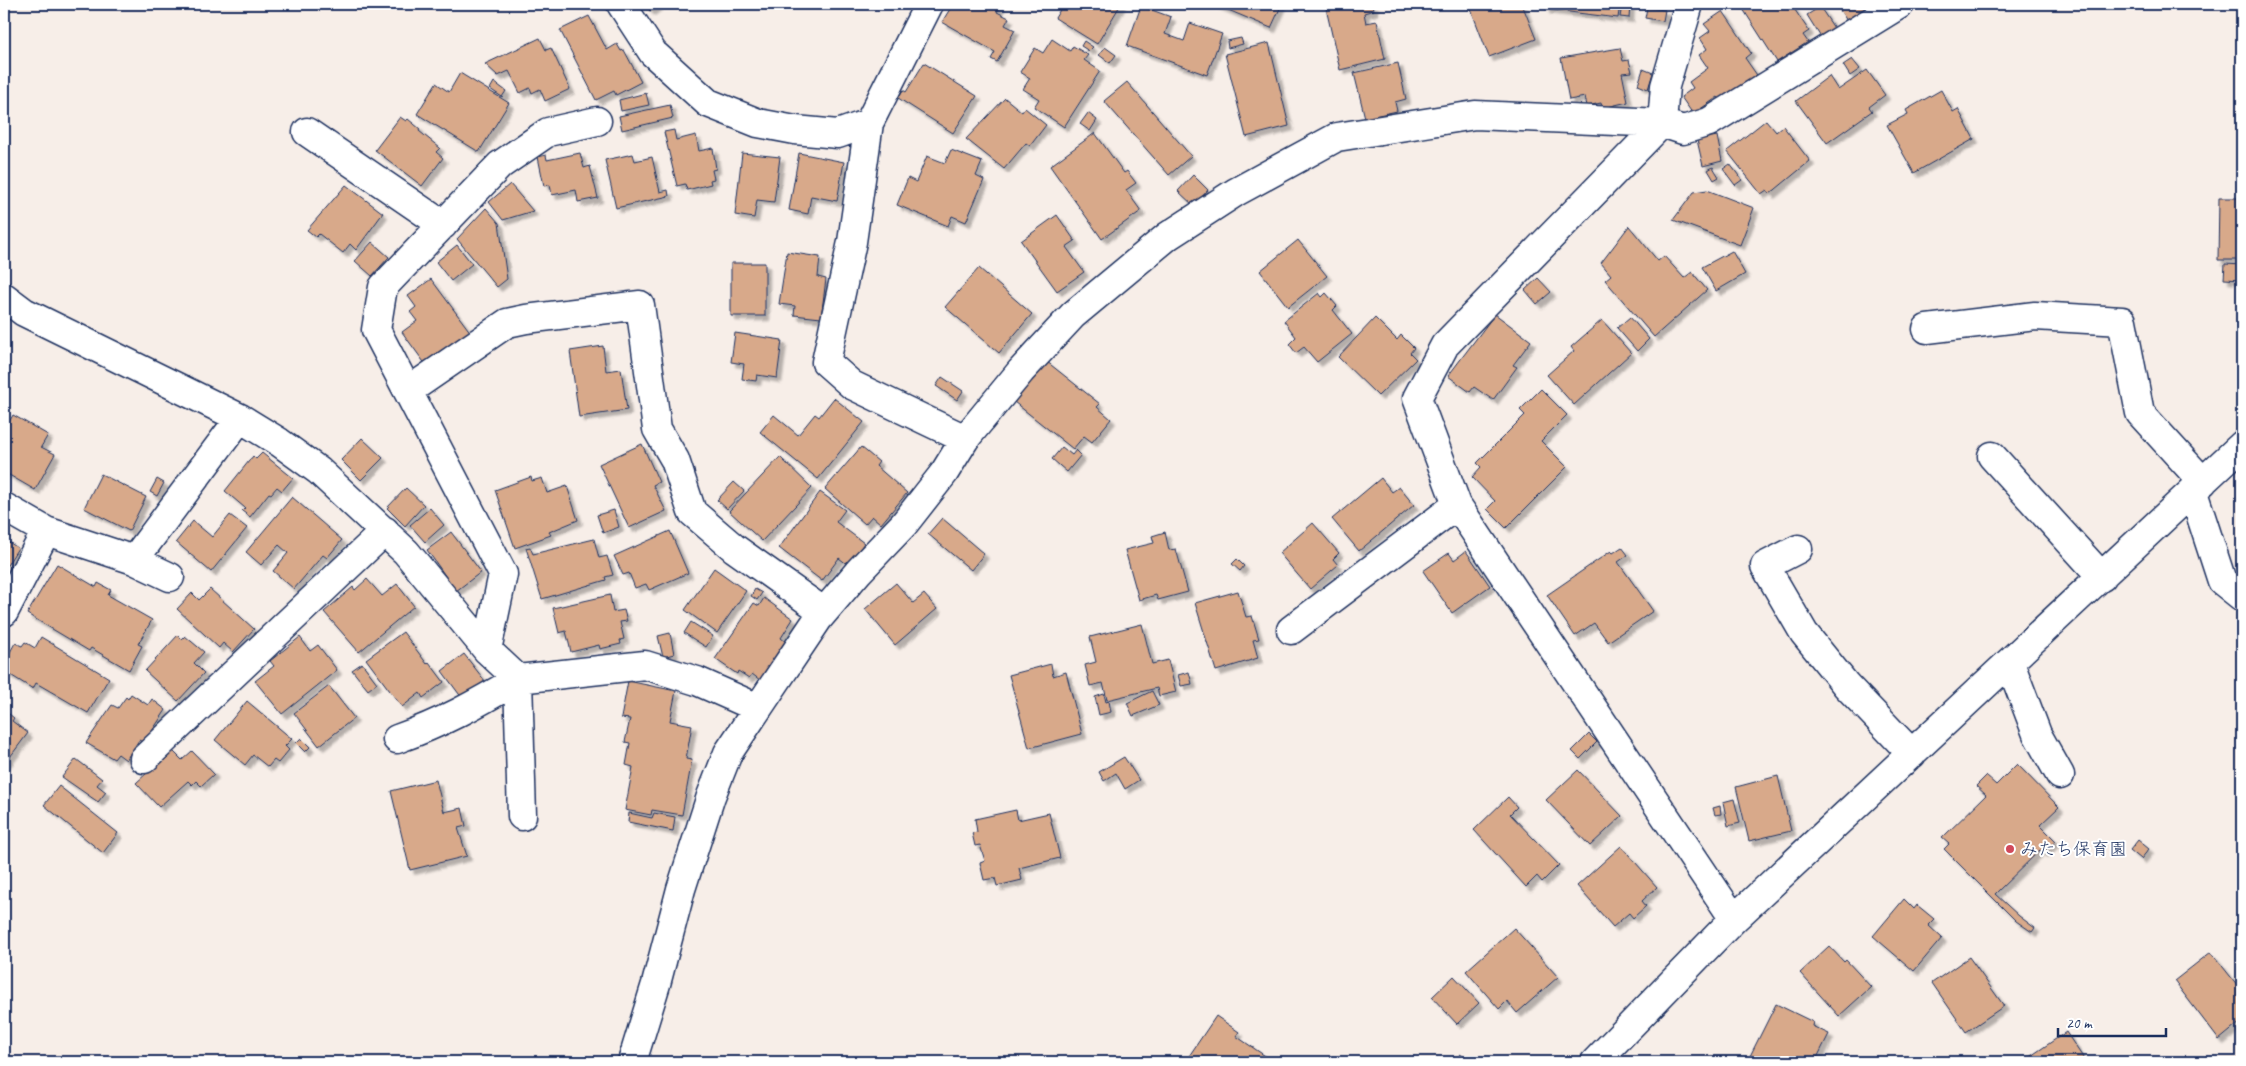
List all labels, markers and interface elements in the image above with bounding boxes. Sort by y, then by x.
place label: みたち保育園 [2020,838,2127,860]
marker: みたち保育園 [2004,843,2016,855]
scale bar [2058,1006,2166,1038]
text: 20 m [2066,1014,2093,1033]

